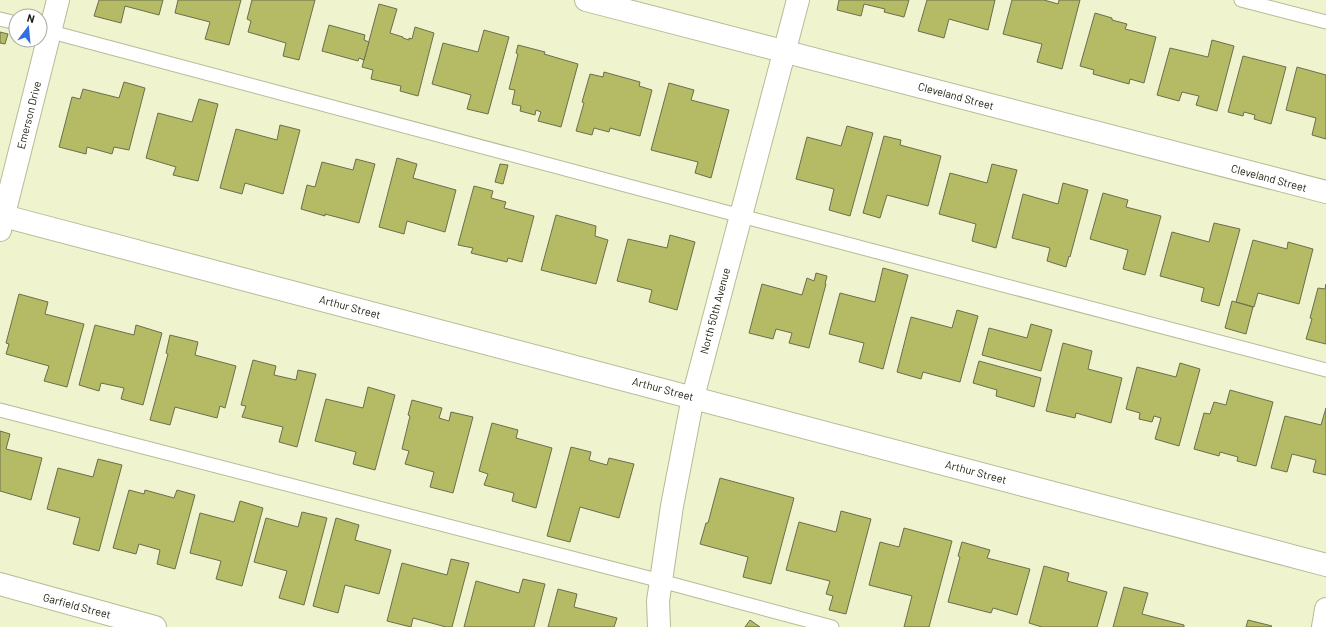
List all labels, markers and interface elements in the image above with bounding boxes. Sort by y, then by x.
north arrow [8,8,48,48]
text: N [26,11,36,25]
street label: Emerson Drive [14,79,43,150]
street label: Cleveland Street [917,79,996,112]
street label: Cleveland Street [1230,161,1309,194]
street label: North 50th Avenue [697,266,732,355]
street label: Arthur Street [318,292,382,321]
street label: Arthur Street [631,374,695,403]
street label: Arthur Street [944,457,1008,486]
street label: Garfield Street [42,590,112,621]

